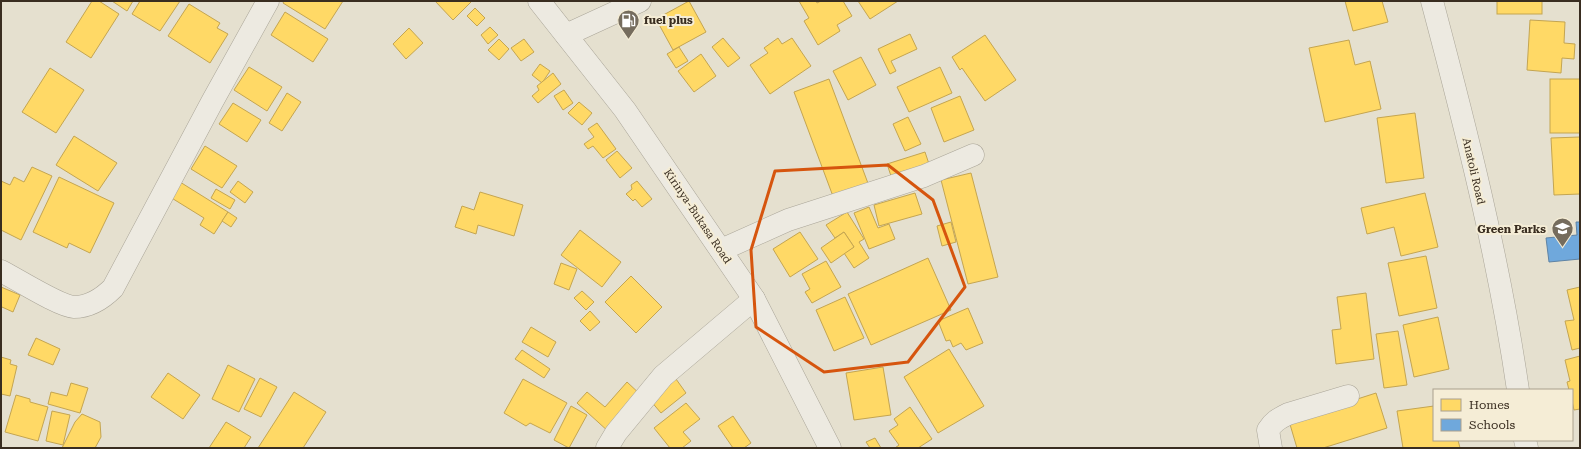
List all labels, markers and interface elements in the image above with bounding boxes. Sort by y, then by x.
fuel station icon: fuel plus [616,7,642,40]
place label: fuel plus [644,14,693,27]
street label: Anatoli Road [1460,136,1488,206]
street label: Kirinya-Bukasa Road [661,167,734,266]
school or university icon: Green Parks [1549,216,1575,249]
place label: Green Parks [1477,223,1546,236]
legend [1433,389,1573,441]
text: Homes [1469,398,1510,412]
text: Schools [1469,418,1516,432]

